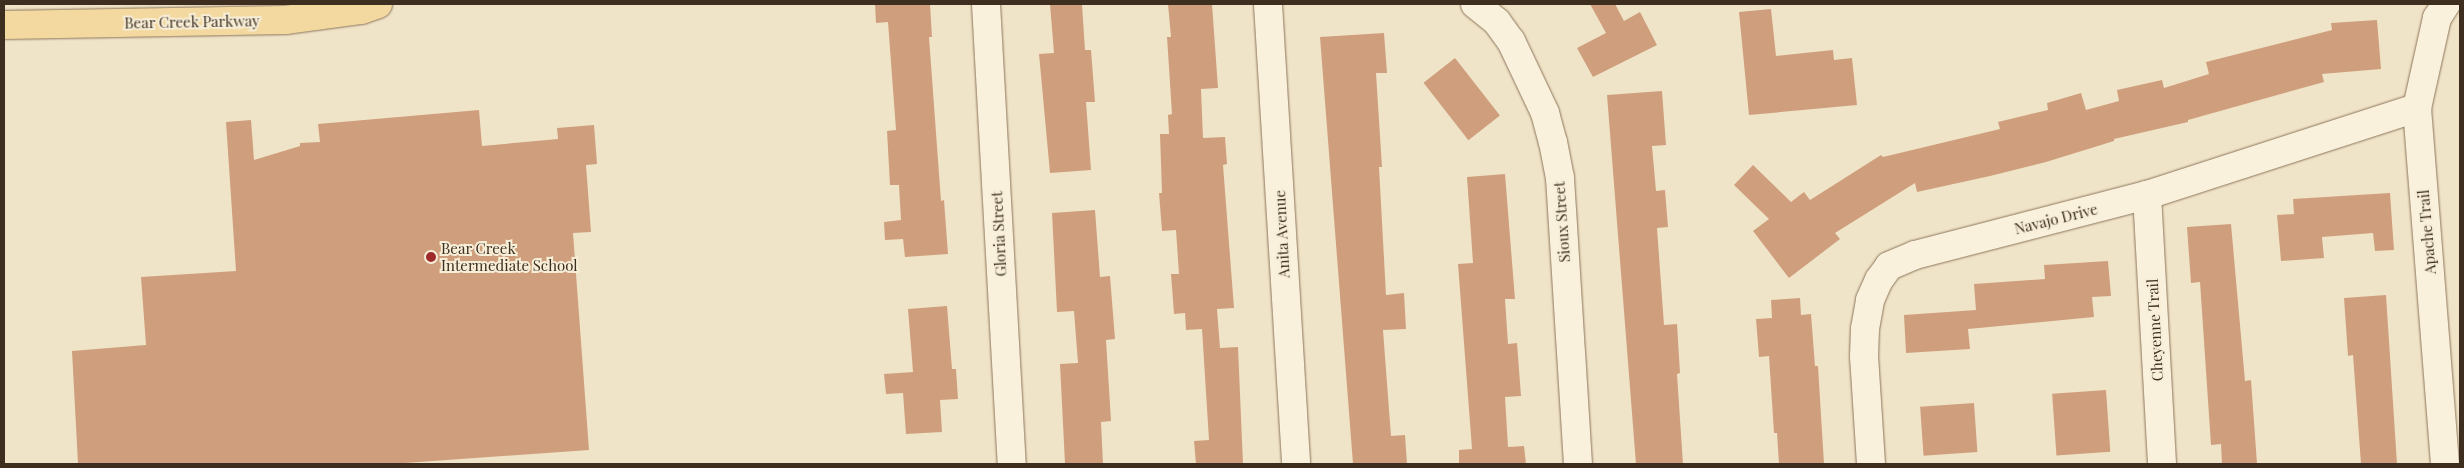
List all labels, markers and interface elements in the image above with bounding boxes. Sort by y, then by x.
street label: Bear Creek Parkway [124,12,260,32]
street label: Sioux Street [1550,181,1574,263]
street label: Anita Avenue [1271,189,1293,279]
street label: Apache Trail [2414,189,2440,275]
street label: Gloria Street [988,191,1010,277]
street label: Navajo Drive [2013,200,2099,238]
place label: Bear Creek Intermediate School [441,239,578,274]
marker: Bear Creek Intermediate School [425,251,437,263]
street label: Cheyenne Trail [2143,278,2167,382]

